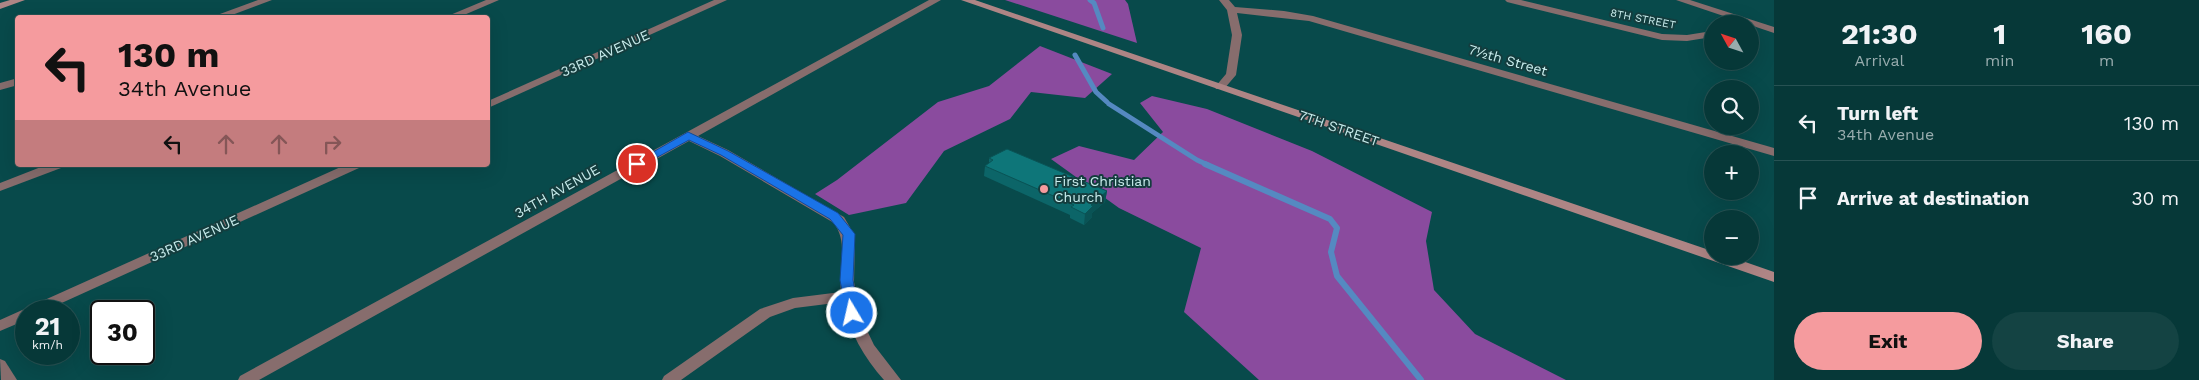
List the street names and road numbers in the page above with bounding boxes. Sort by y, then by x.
street label: 8TH STREET [1609,6,1677,32]
street label: 33RD AVENUE [558,26,652,80]
street label: 7½th Street [1467,41,1549,79]
street label: 7TH STREET [1297,107,1382,149]
street label: 34TH AVENUE [512,161,602,221]
street label: 33RD AVENUE [147,211,241,265]

